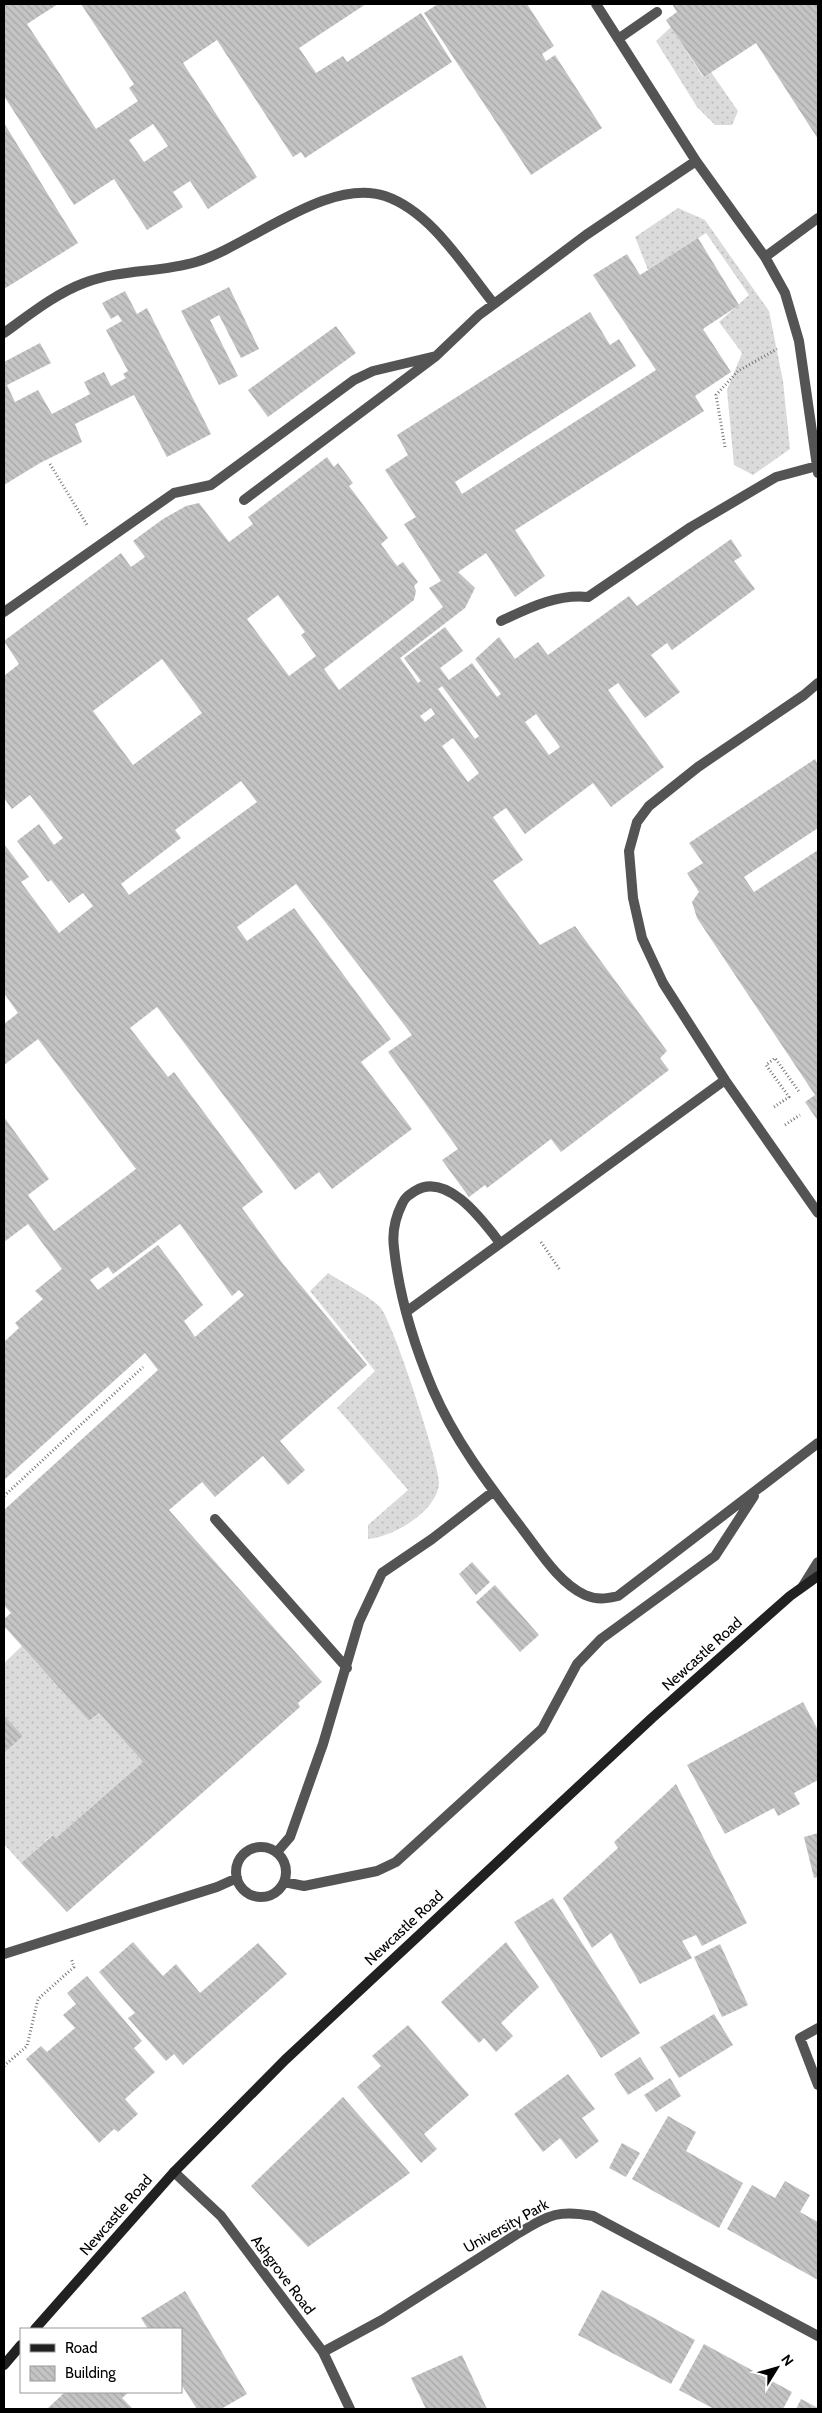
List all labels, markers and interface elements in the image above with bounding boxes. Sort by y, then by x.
street label: Newcastle Road [658,1613,746,1695]
street label: Newcastle Road [361,1887,447,1969]
street label: Newcastle Road [76,2171,156,2259]
street label: University Park [460,2195,552,2257]
street label: Ashgrove Road [247,2232,319,2318]
legend [20,2328,182,2393]
text: Road [65,2339,98,2357]
north arrow [752,2343,802,2393]
text: N [777,2351,798,2370]
text: Building [65,2364,116,2382]

